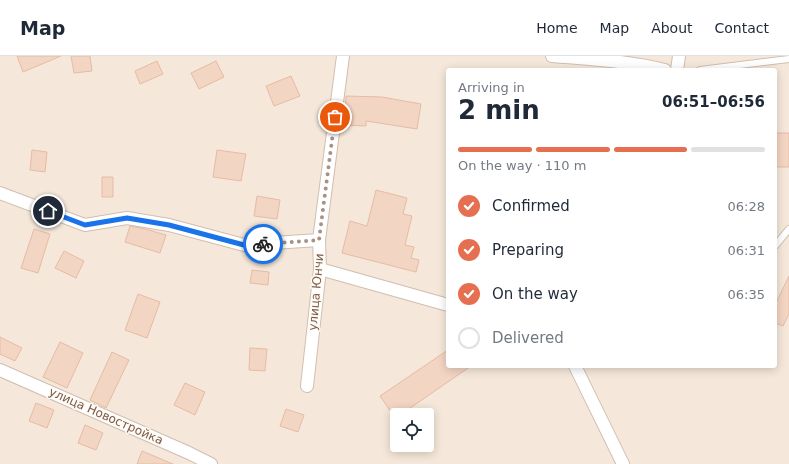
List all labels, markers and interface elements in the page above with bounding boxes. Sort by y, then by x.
text: Map [20,17,65,39]
text: Home [536,20,578,36]
text: Map [600,20,629,36]
text: About [651,20,693,36]
text: Contact [715,20,769,36]
text: Arriving in [458,80,525,95]
text: 06:51–06:56 [662,93,765,111]
text: 2 min [458,95,540,125]
pin [318,100,352,134]
icon: bag [324,106,346,128]
text: On the way · 110 m [458,158,586,173]
pin [31,194,65,228]
icon: check [458,195,480,217]
text: Confirmed [492,197,570,215]
text: 06:28 [728,199,765,214]
icon: home [37,200,59,222]
courier [243,224,283,264]
icon: bike [252,233,274,255]
icon: check [458,239,480,261]
text: Preparing [492,241,564,259]
text: 06:31 [728,243,765,258]
street label: улица Юнчи [306,253,326,331]
icon: check [458,283,480,305]
text: On the way [492,285,578,303]
text: 06:35 [728,287,765,302]
text: Delivered [492,329,564,347]
street label: улица Новостройка [47,384,165,448]
map controls [390,408,434,452]
button: locate [390,408,434,452]

